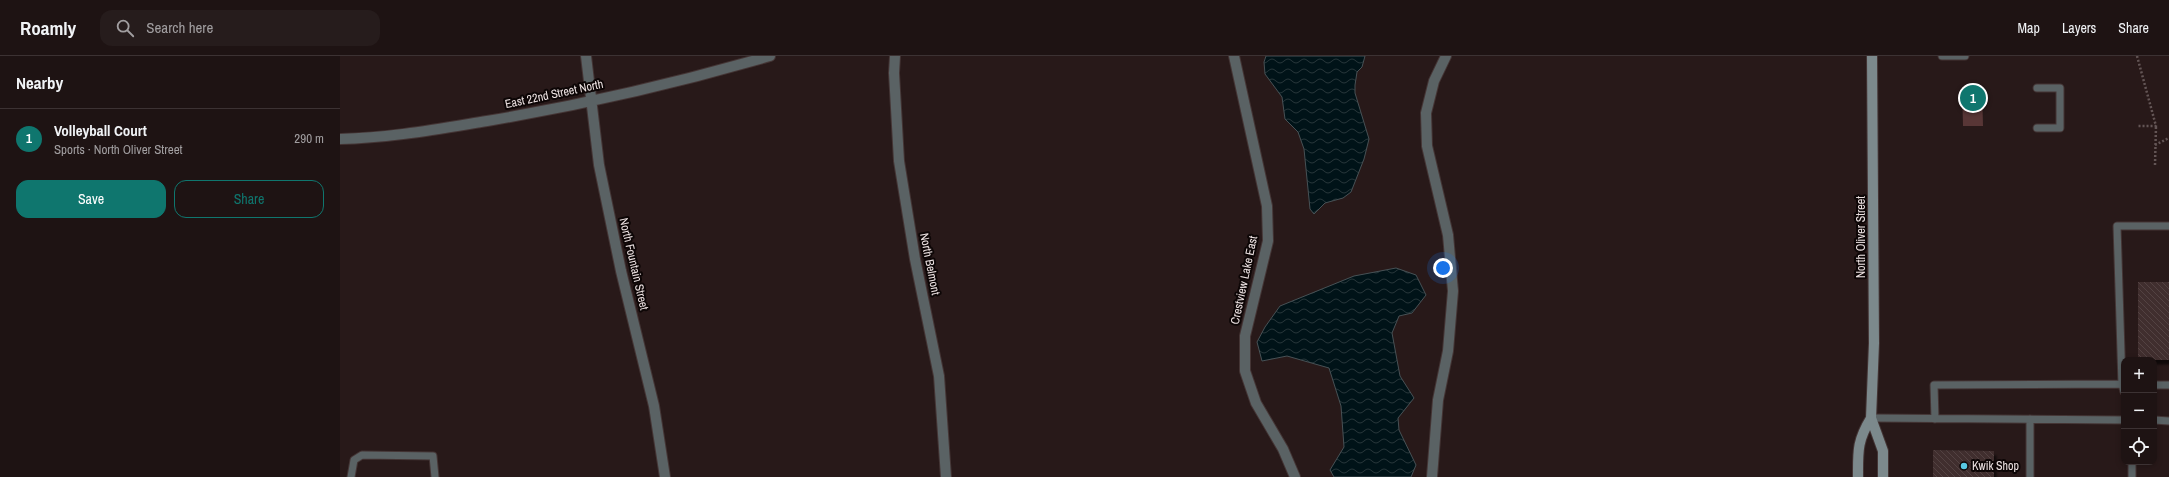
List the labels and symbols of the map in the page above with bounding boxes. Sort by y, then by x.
street label: East 22nd Street North [503,76,605,112]
pin: 1 [1960,83,1986,113]
street label: North Oliver Street [1853,196,1869,278]
street label: North Fountain Street [616,216,652,312]
street label: North Belmont [916,232,944,297]
street label: Crestview Lake East [1227,234,1261,326]
your location [1433,258,1453,278]
place label: Kwik Shop [1972,458,2019,474]
marker: Kwik Shop [1959,461,1969,471]

